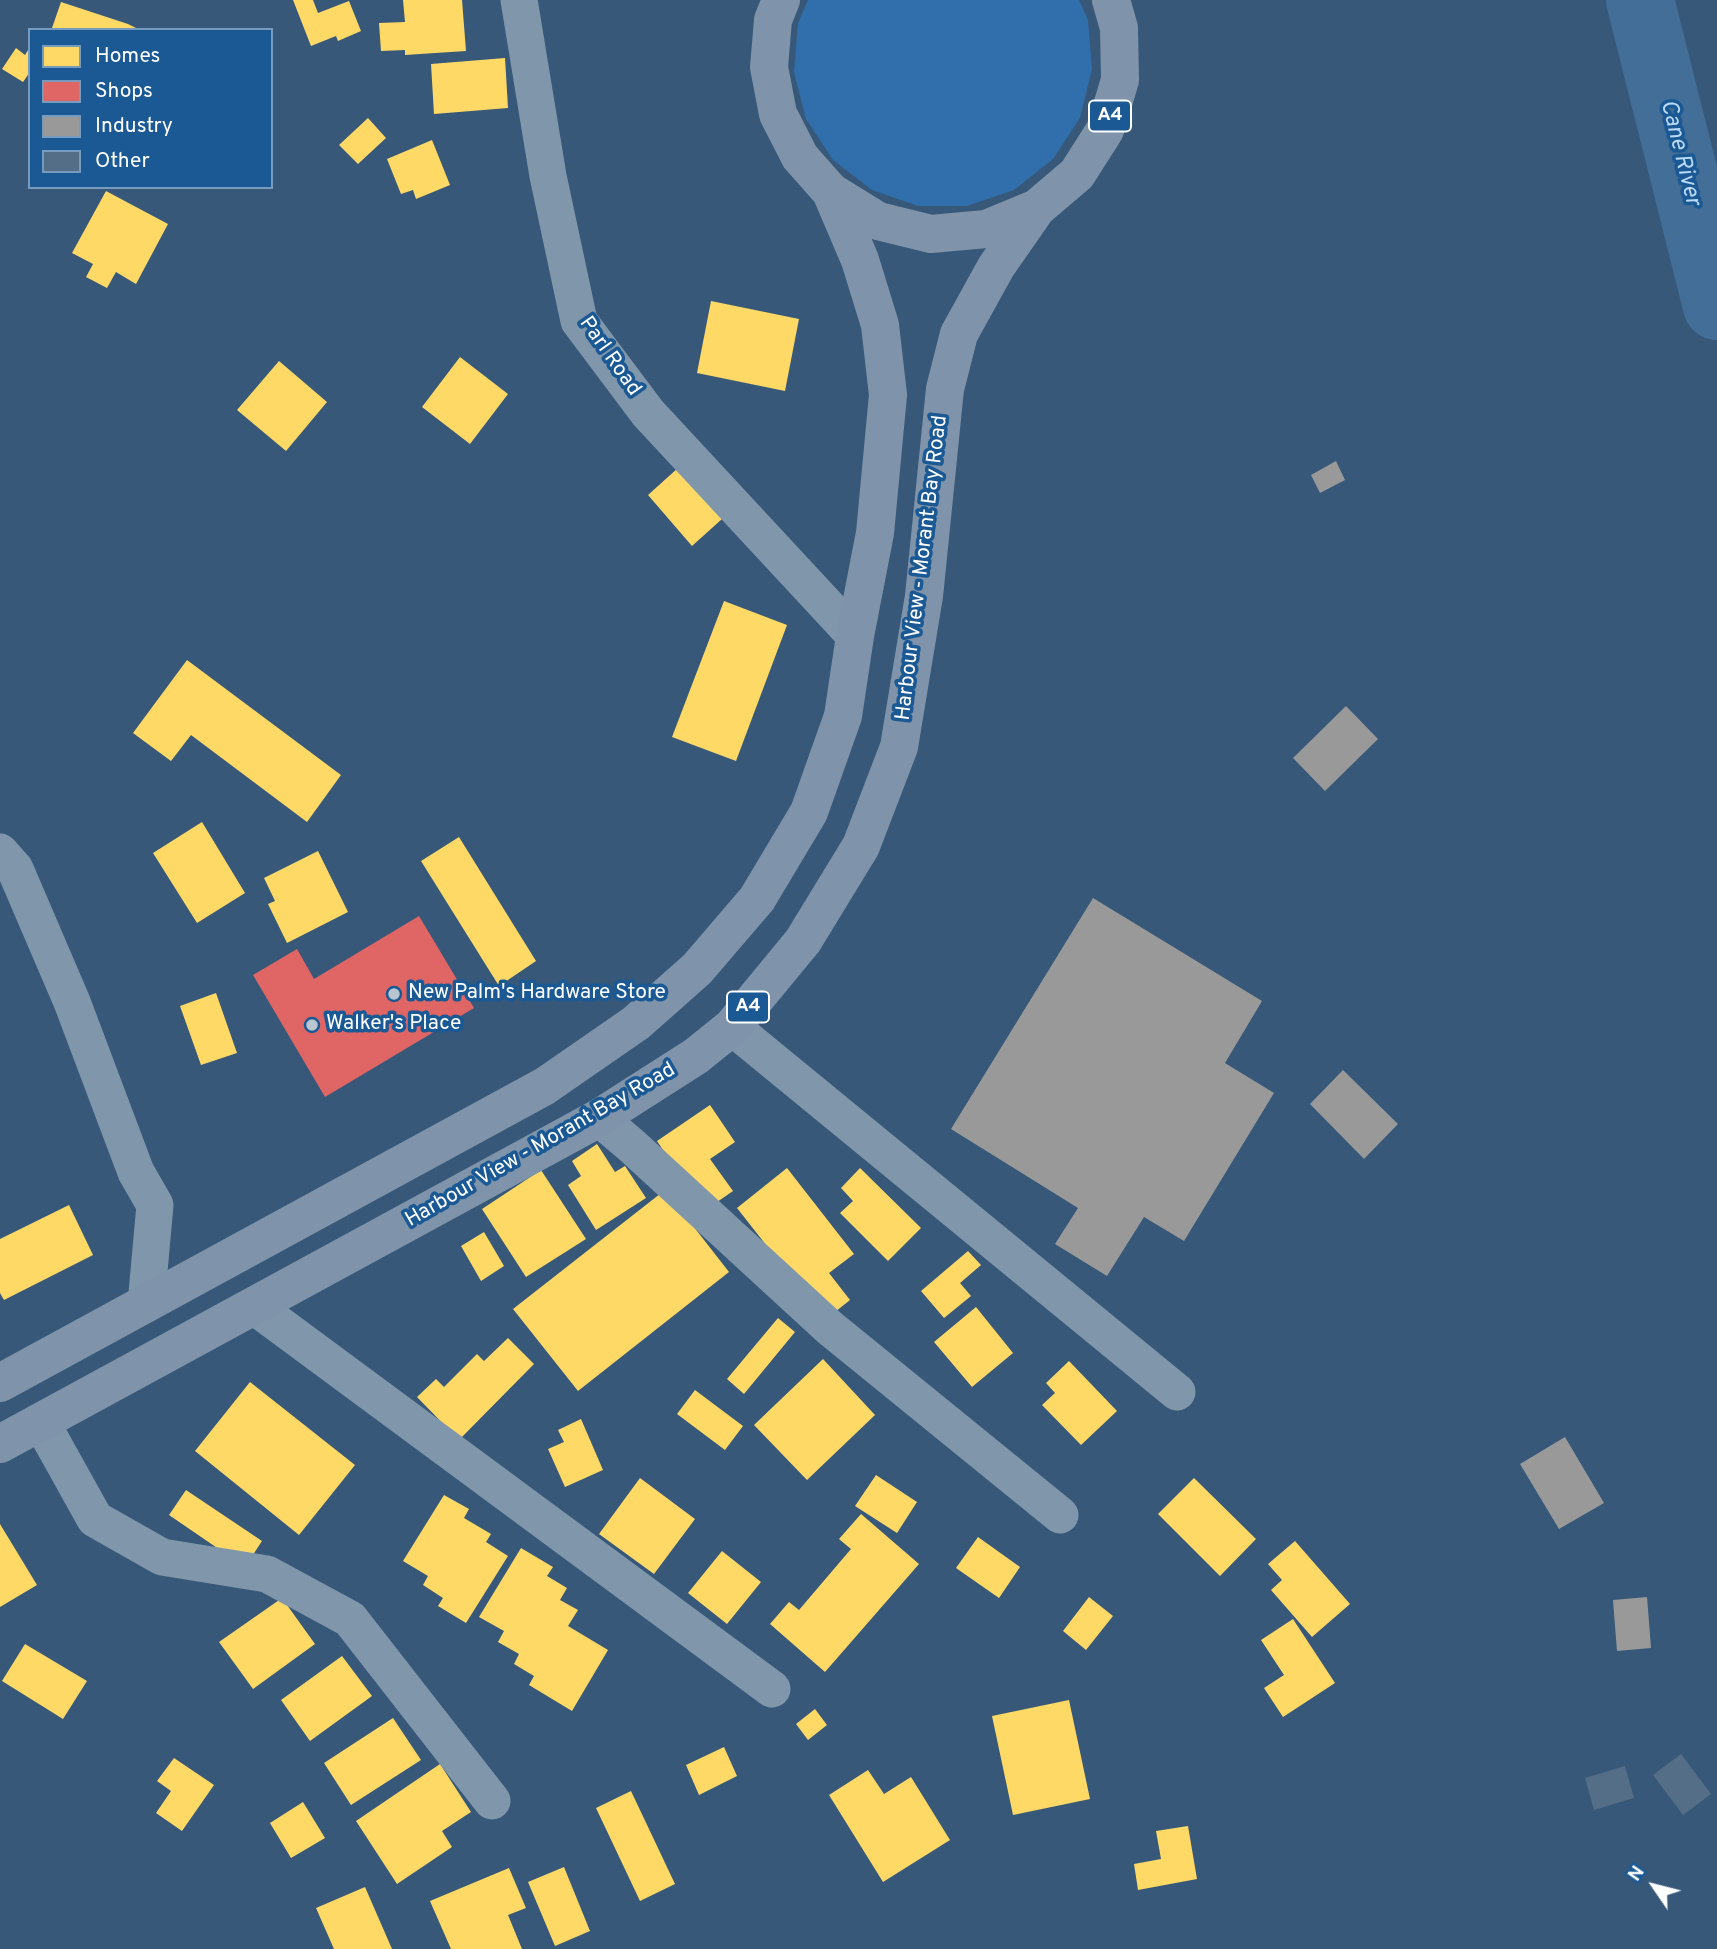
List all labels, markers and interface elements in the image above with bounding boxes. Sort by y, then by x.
legend [28,28,273,189]
text: Homes [95,43,160,70]
text: Shops [95,78,153,105]
water label: Cane River [1653,97,1705,209]
road number: A4 [1089,100,1131,132]
text: Industry [95,113,173,140]
text: Other [95,148,150,175]
street label: Parl Road [573,312,645,402]
street label: Harbour View - Morant Bay Road [892,414,954,722]
place label: New Palm's Hardware Store [408,981,666,1007]
marker: New Palm's Hardware Store [386,986,402,1002]
road number: A4 [727,992,769,1023]
place label: Walker's Place [326,1012,461,1038]
marker: Walker's Place [304,1017,320,1033]
street label: Harbour View - Morant Bay Road [402,1058,680,1234]
north arrow [1619,1851,1689,1921]
text: N [1623,1861,1651,1886]

